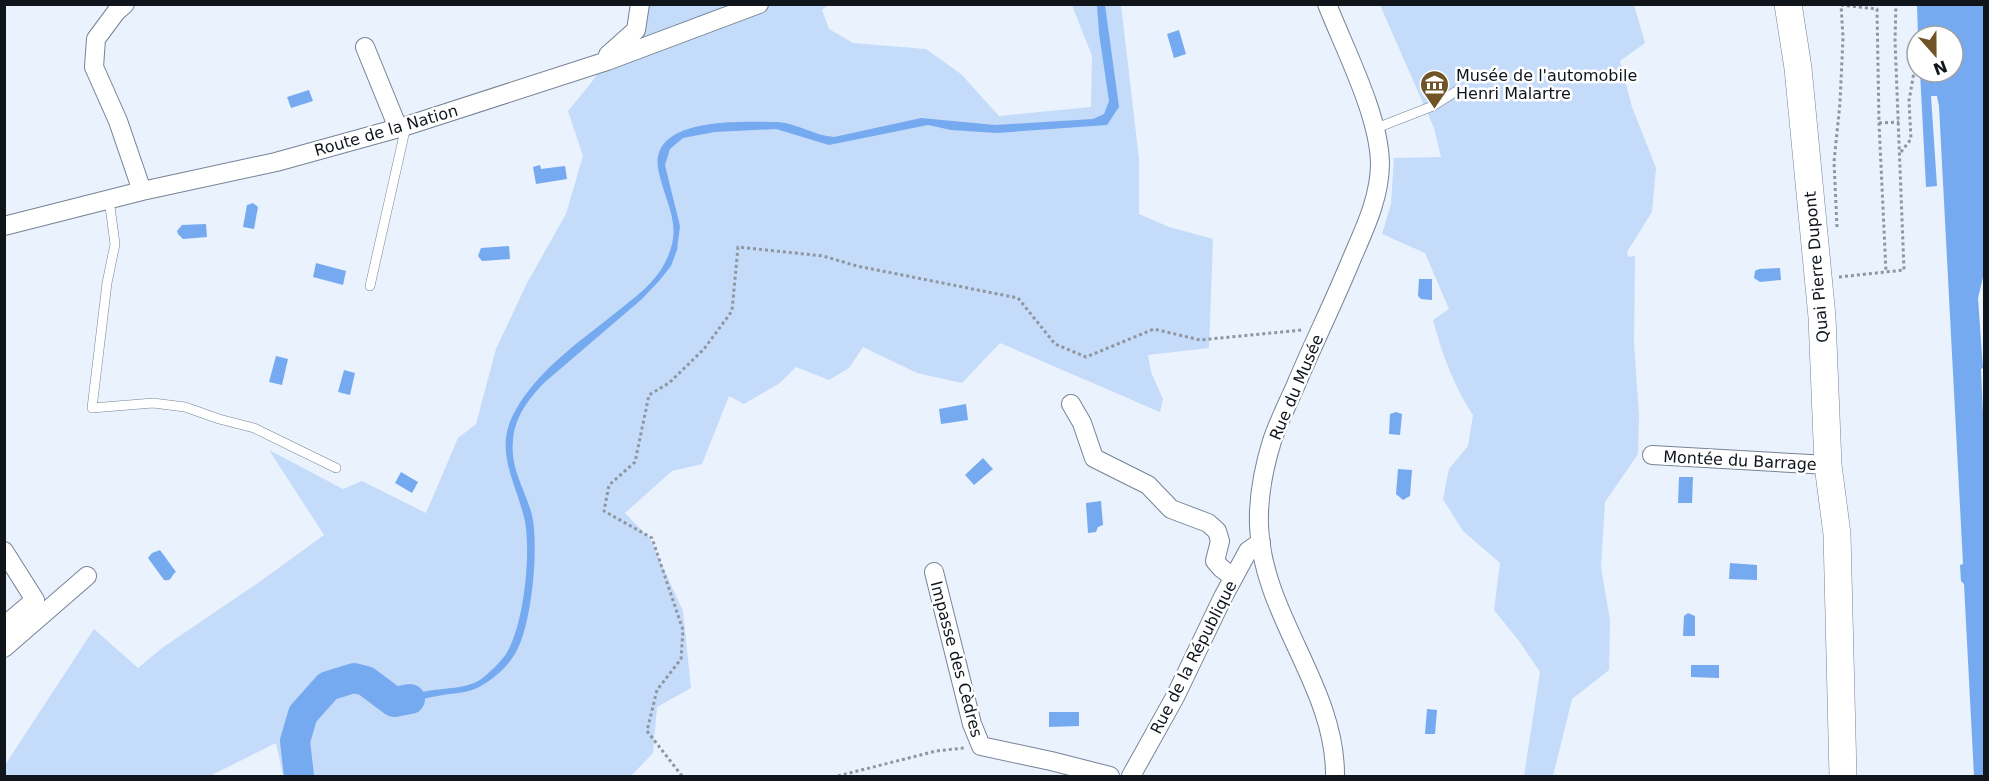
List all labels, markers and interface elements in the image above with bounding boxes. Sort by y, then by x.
north arrow [1905,24,1965,84]
text: N [1931,56,1950,79]
place label: Musée de l'automobile Henri Malartre [1456,66,1637,103]
museum icon: Musée de l'automobile Henri Malartre [1419,68,1451,110]
street label: Route de la Nation [312,101,460,160]
street label: Quai Pierre Dupont [1800,190,1833,343]
street label: Rue du Musée [1266,332,1327,443]
street label: Montée du Barrage [1663,447,1817,474]
street label: Rue de la République [1146,577,1240,737]
street label: Impasse des Cèdres [927,579,987,739]

